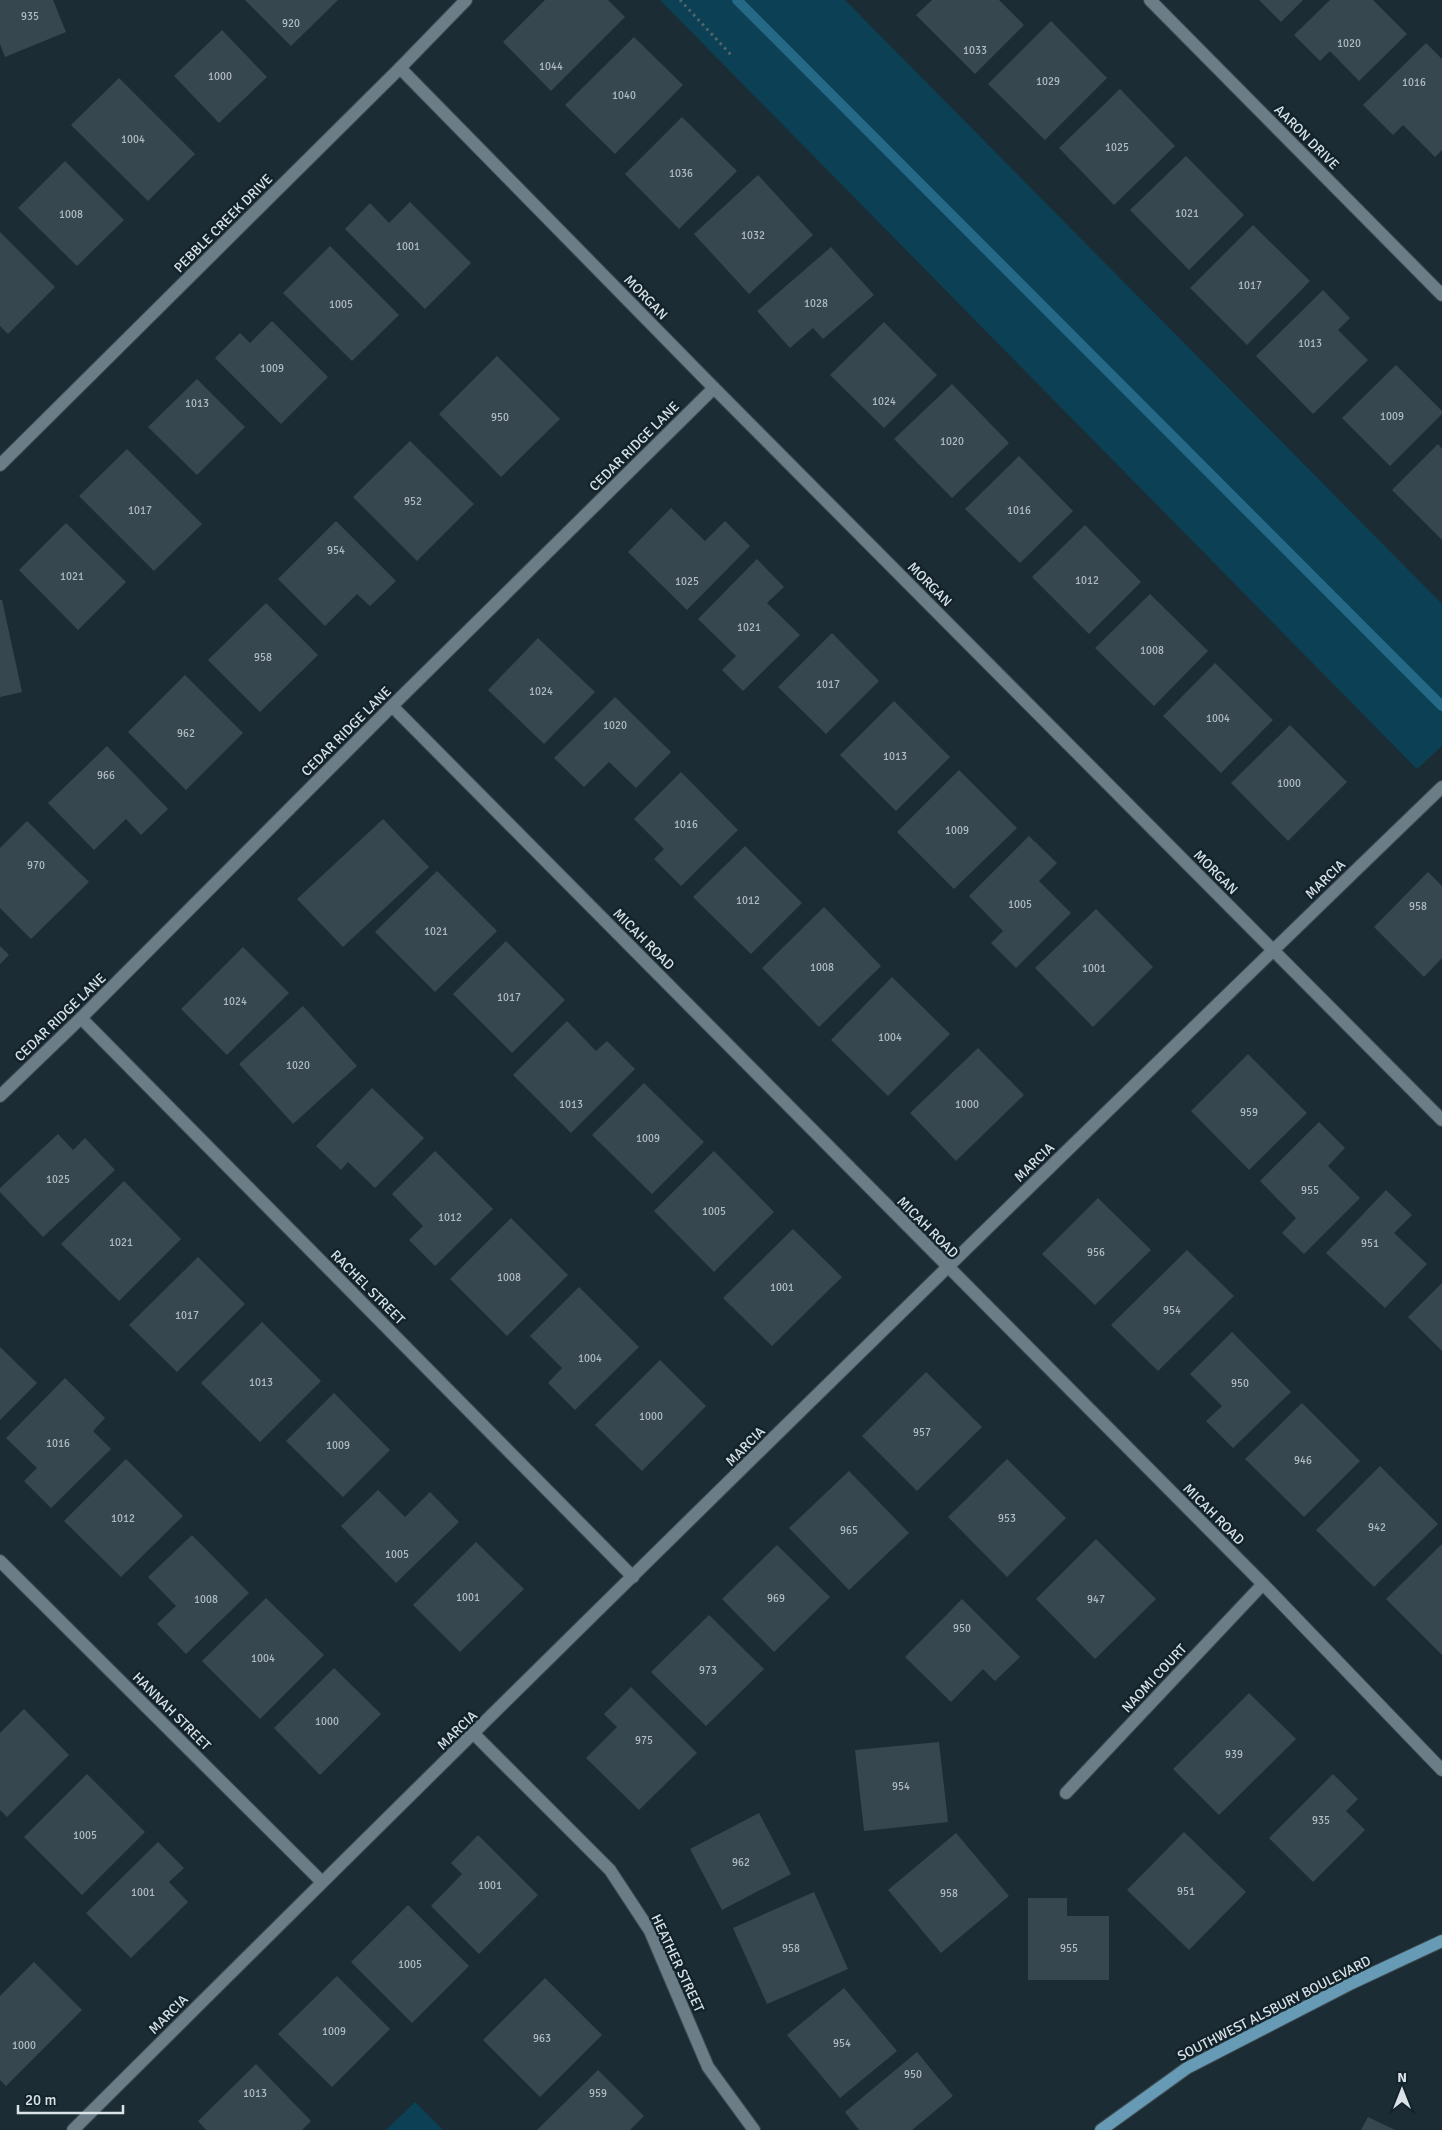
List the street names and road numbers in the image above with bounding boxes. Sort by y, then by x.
street label: AARON DRIVE [1271,101,1343,173]
street label: PEBBLE CREEK DRIVE [170,170,276,276]
street label: MORGAN [620,271,671,323]
street label: CEDAR RIDGE LANE [586,398,683,495]
street label: MORGAN [904,559,955,610]
street label: CEDAR RIDGE LANE [298,683,395,780]
street label: MORGAN [1190,847,1241,898]
street label: MARCIA [1302,856,1349,903]
street label: MICAH ROAD [609,905,678,974]
street label: CEDAR RIDGE LANE [11,969,109,1065]
street label: MARCIA [1011,1139,1058,1186]
street label: MICAH ROAD [893,1193,962,1262]
street label: RACHEL STREET [327,1247,408,1328]
street label: MARCIA [722,1423,769,1470]
street label: MICAH ROAD [1179,1480,1248,1549]
street label: NAOMI COURT [1118,1640,1191,1716]
street label: HANNAH STREET [129,1669,214,1754]
street label: MARCIA [434,1707,481,1754]
street label: HEATHER STREET [647,1911,708,2015]
street label: SOUTHWEST ALSBURY BOULEVARD [1175,1952,1374,2065]
street label: MARCIA [145,1991,192,2038]

